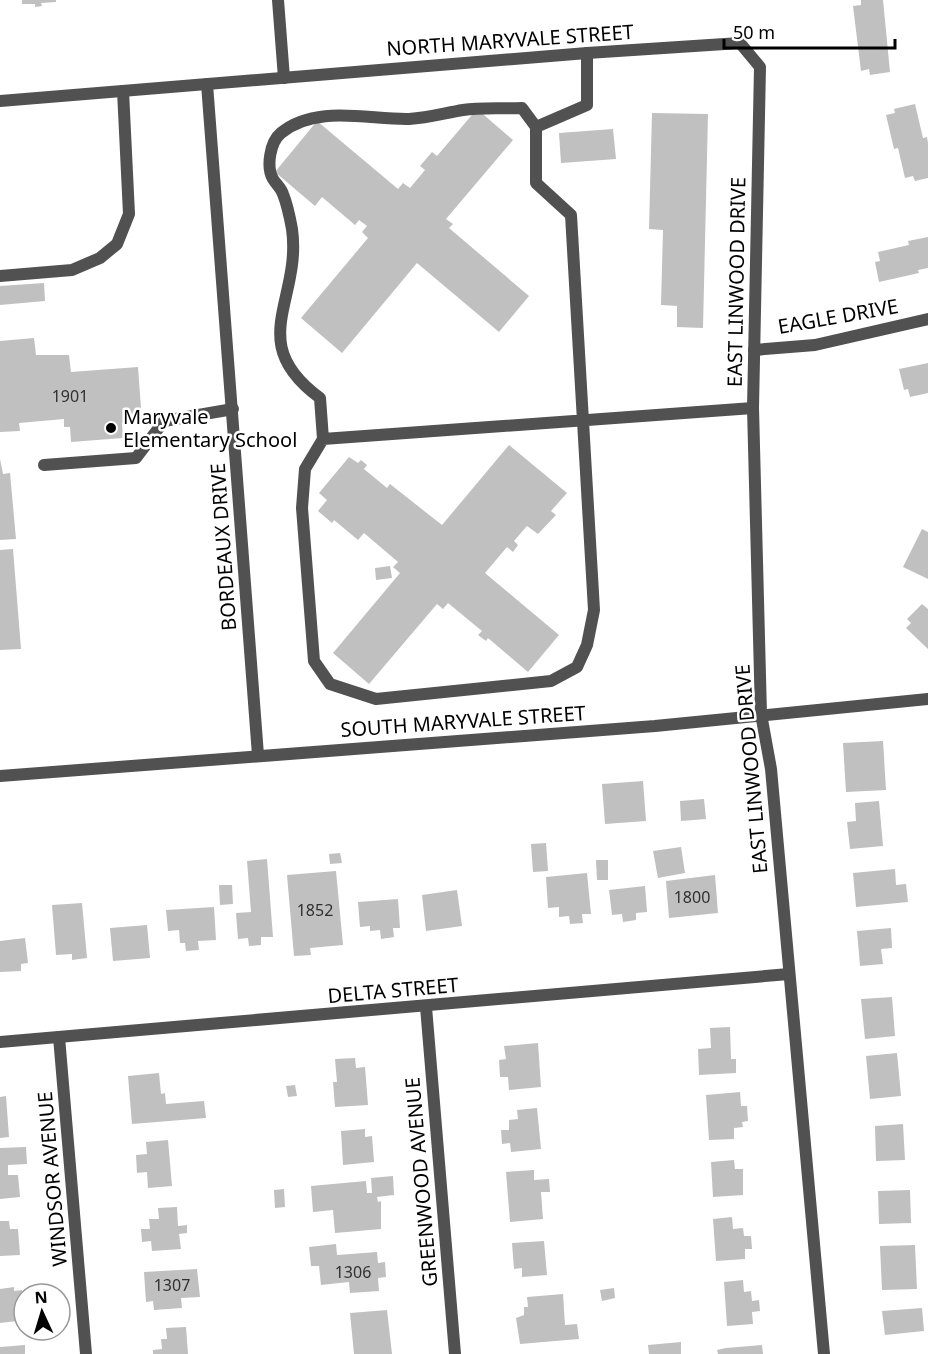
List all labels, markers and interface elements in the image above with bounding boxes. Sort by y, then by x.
scale bar [724,12,895,50]
street label: NORTH MARYVALE STREET [385,18,635,62]
text: 50 m [733,20,775,44]
street label: EAST LINWOOD DRIVE [721,177,751,387]
street label: EAGLE DRIVE [776,292,900,340]
house number: 1901 [52,385,88,407]
place label: Maryvale Elementary School [123,403,297,453]
marker: Maryvale Elementary School [104,421,118,435]
street label: BORDEAUX DRIVE [204,462,242,632]
street label: EAST LINWOOD DRIVE [728,663,774,875]
street label: SOUTH MARYVALE STREET [339,699,587,743]
house number: 1800 [674,886,710,908]
house number: 1852 [297,899,333,921]
street label: DELTA STREET [326,971,460,1009]
street label: GREENWOOD AVENUE [398,1076,444,1288]
street label: WINDSOR AVENUE [31,1090,73,1268]
house number: 1306 [335,1261,371,1283]
house number: 1307 [154,1274,190,1296]
north arrow [12,1282,72,1342]
text: N [34,1286,48,1308]

